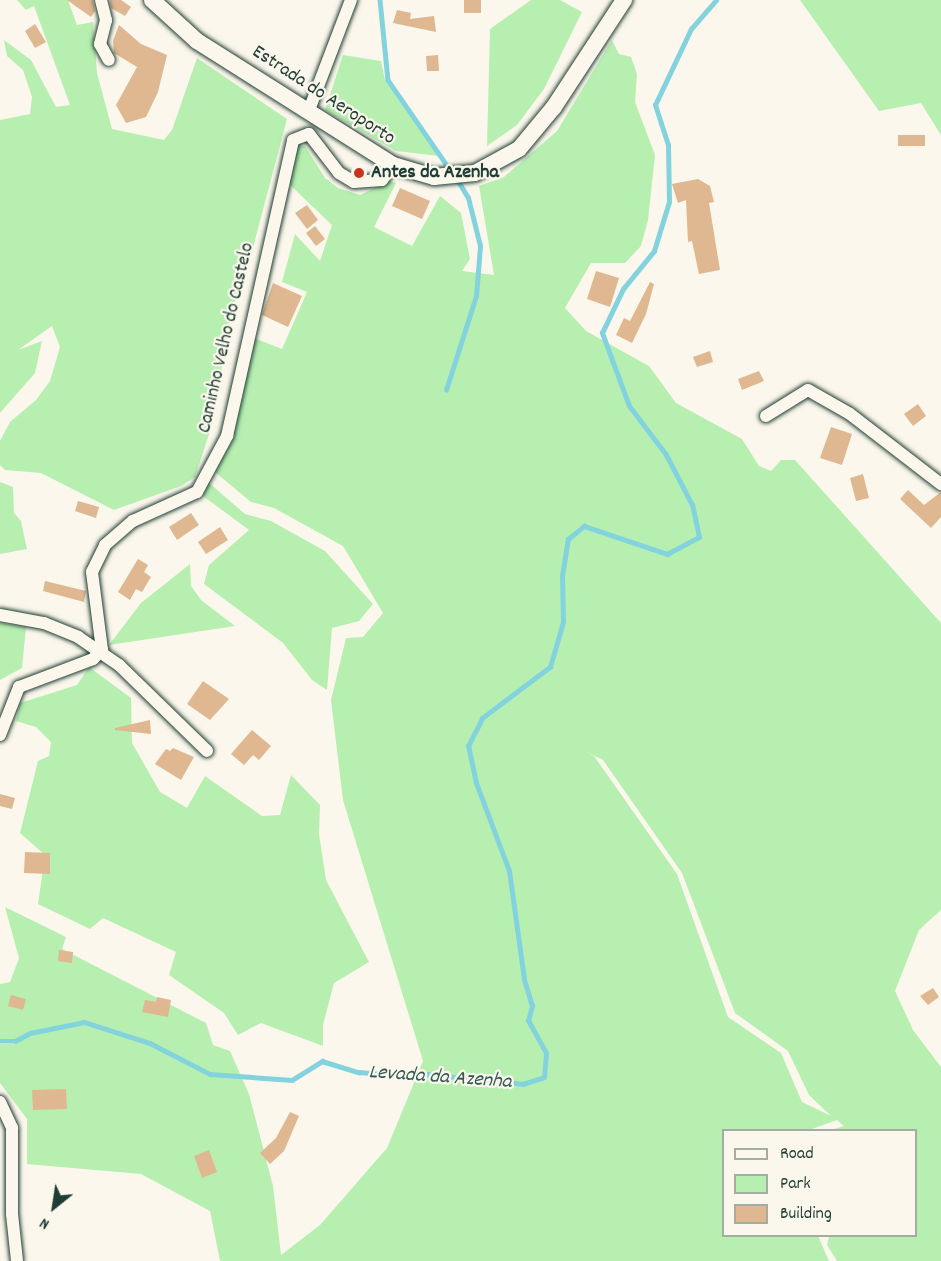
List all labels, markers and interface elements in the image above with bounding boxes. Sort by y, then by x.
street label: Estrada do Aeroporto [247,41,399,151]
place label: Antes da Azenha [371,161,499,185]
marker: Antes da Azenha [352,166,366,180]
street label: Caminho Velho do Castelo [193,240,261,436]
water label: Levada da Azenha [368,1060,512,1096]
legend [722,1129,917,1237]
text: Road [780,1142,814,1167]
text: Park [780,1172,811,1197]
north arrow [24,1177,84,1237]
text: Building [780,1202,832,1227]
text: N [36,1211,54,1235]

